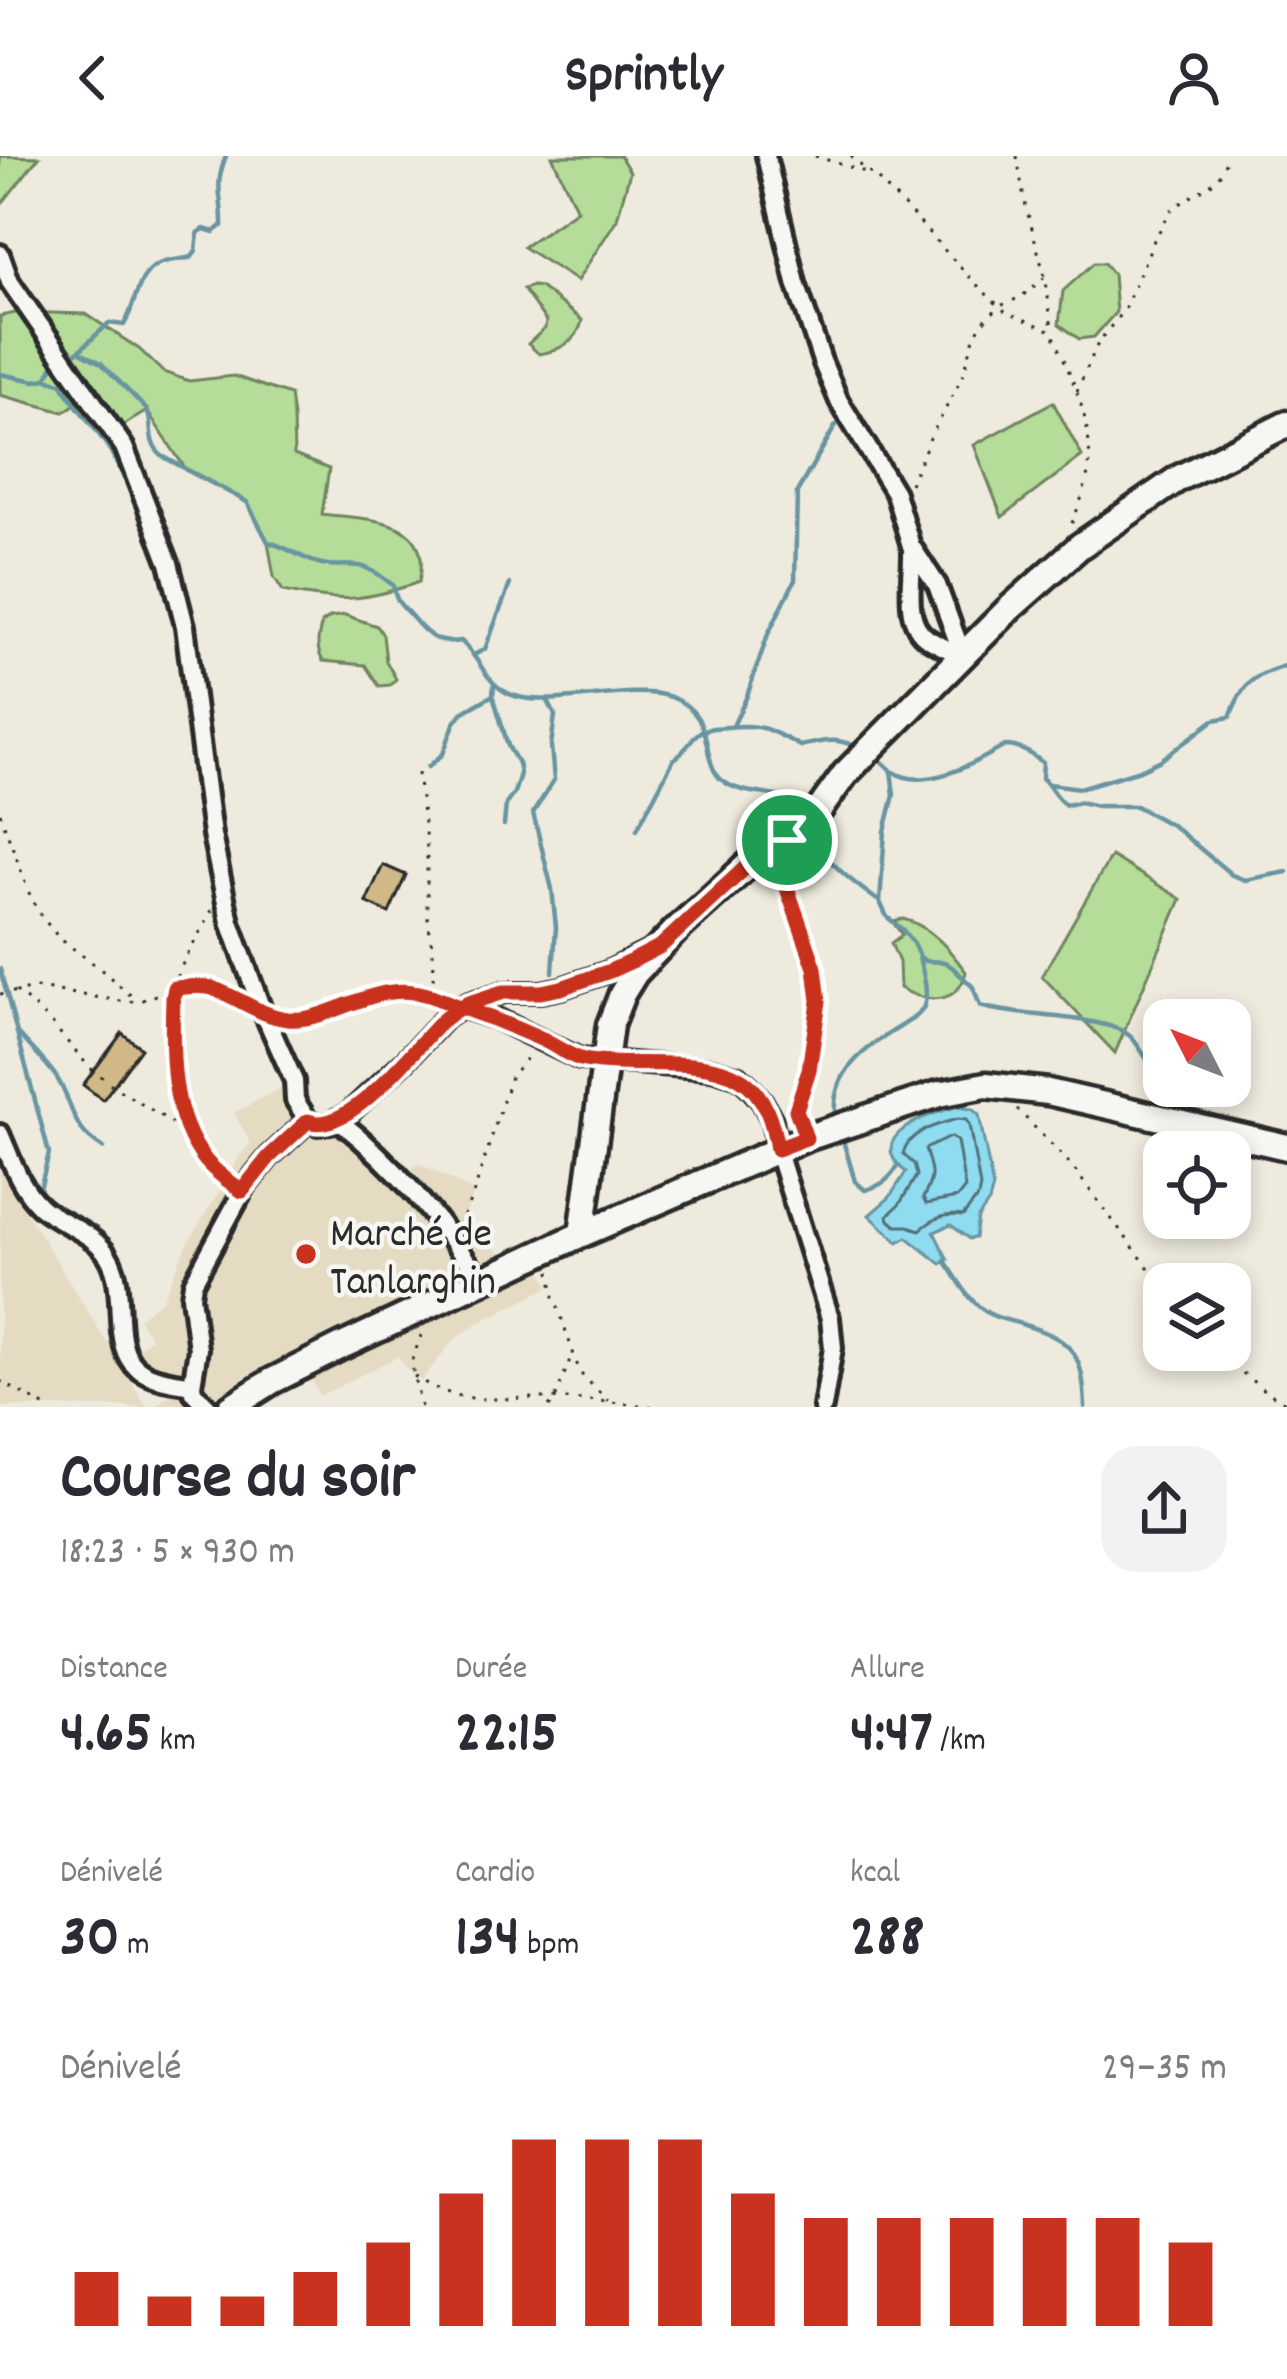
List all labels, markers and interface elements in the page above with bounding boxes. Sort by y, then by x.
text: Sprintly [564,40,723,117]
icon: back [60,45,126,111]
icon: person [1161,45,1227,111]
pin [736,789,838,891]
icon: arrive [754,807,820,873]
north arrow [1143,999,1251,1107]
map controls [1143,999,1251,1371]
button: locate [1143,1131,1251,1239]
place label: Marché de Tanlarghin [330,1207,496,1315]
marker: Marché de Tanlarghin [293,1241,319,1267]
button: layers [1143,1263,1251,1371]
text: Course du soir [60,1435,415,1529]
button: share [1101,1446,1227,1572]
text: 18:23 · 5 × 930 m [60,1527,295,1582]
text: Distance [60,1647,168,1694]
text: Durée [455,1647,527,1694]
text: Allure [850,1647,925,1694]
text: 4.65 [60,1694,152,1780]
text: 22:15 [455,1694,558,1780]
text: 4:47 [850,1694,933,1780]
text: km [152,1719,196,1766]
text: /km [933,1719,986,1766]
text: Dénivelé [60,1851,163,1898]
text: Cardio [455,1851,535,1898]
text: kcal [850,1851,900,1898]
text: 30 [60,1898,119,1984]
text: 134 [455,1898,520,1984]
text: 288 [850,1898,924,1984]
text: m [119,1923,150,1970]
text: bpm [520,1923,579,1970]
text: Dénivelé [60,2043,182,2098]
text: 29–35 m [1102,2043,1227,2098]

